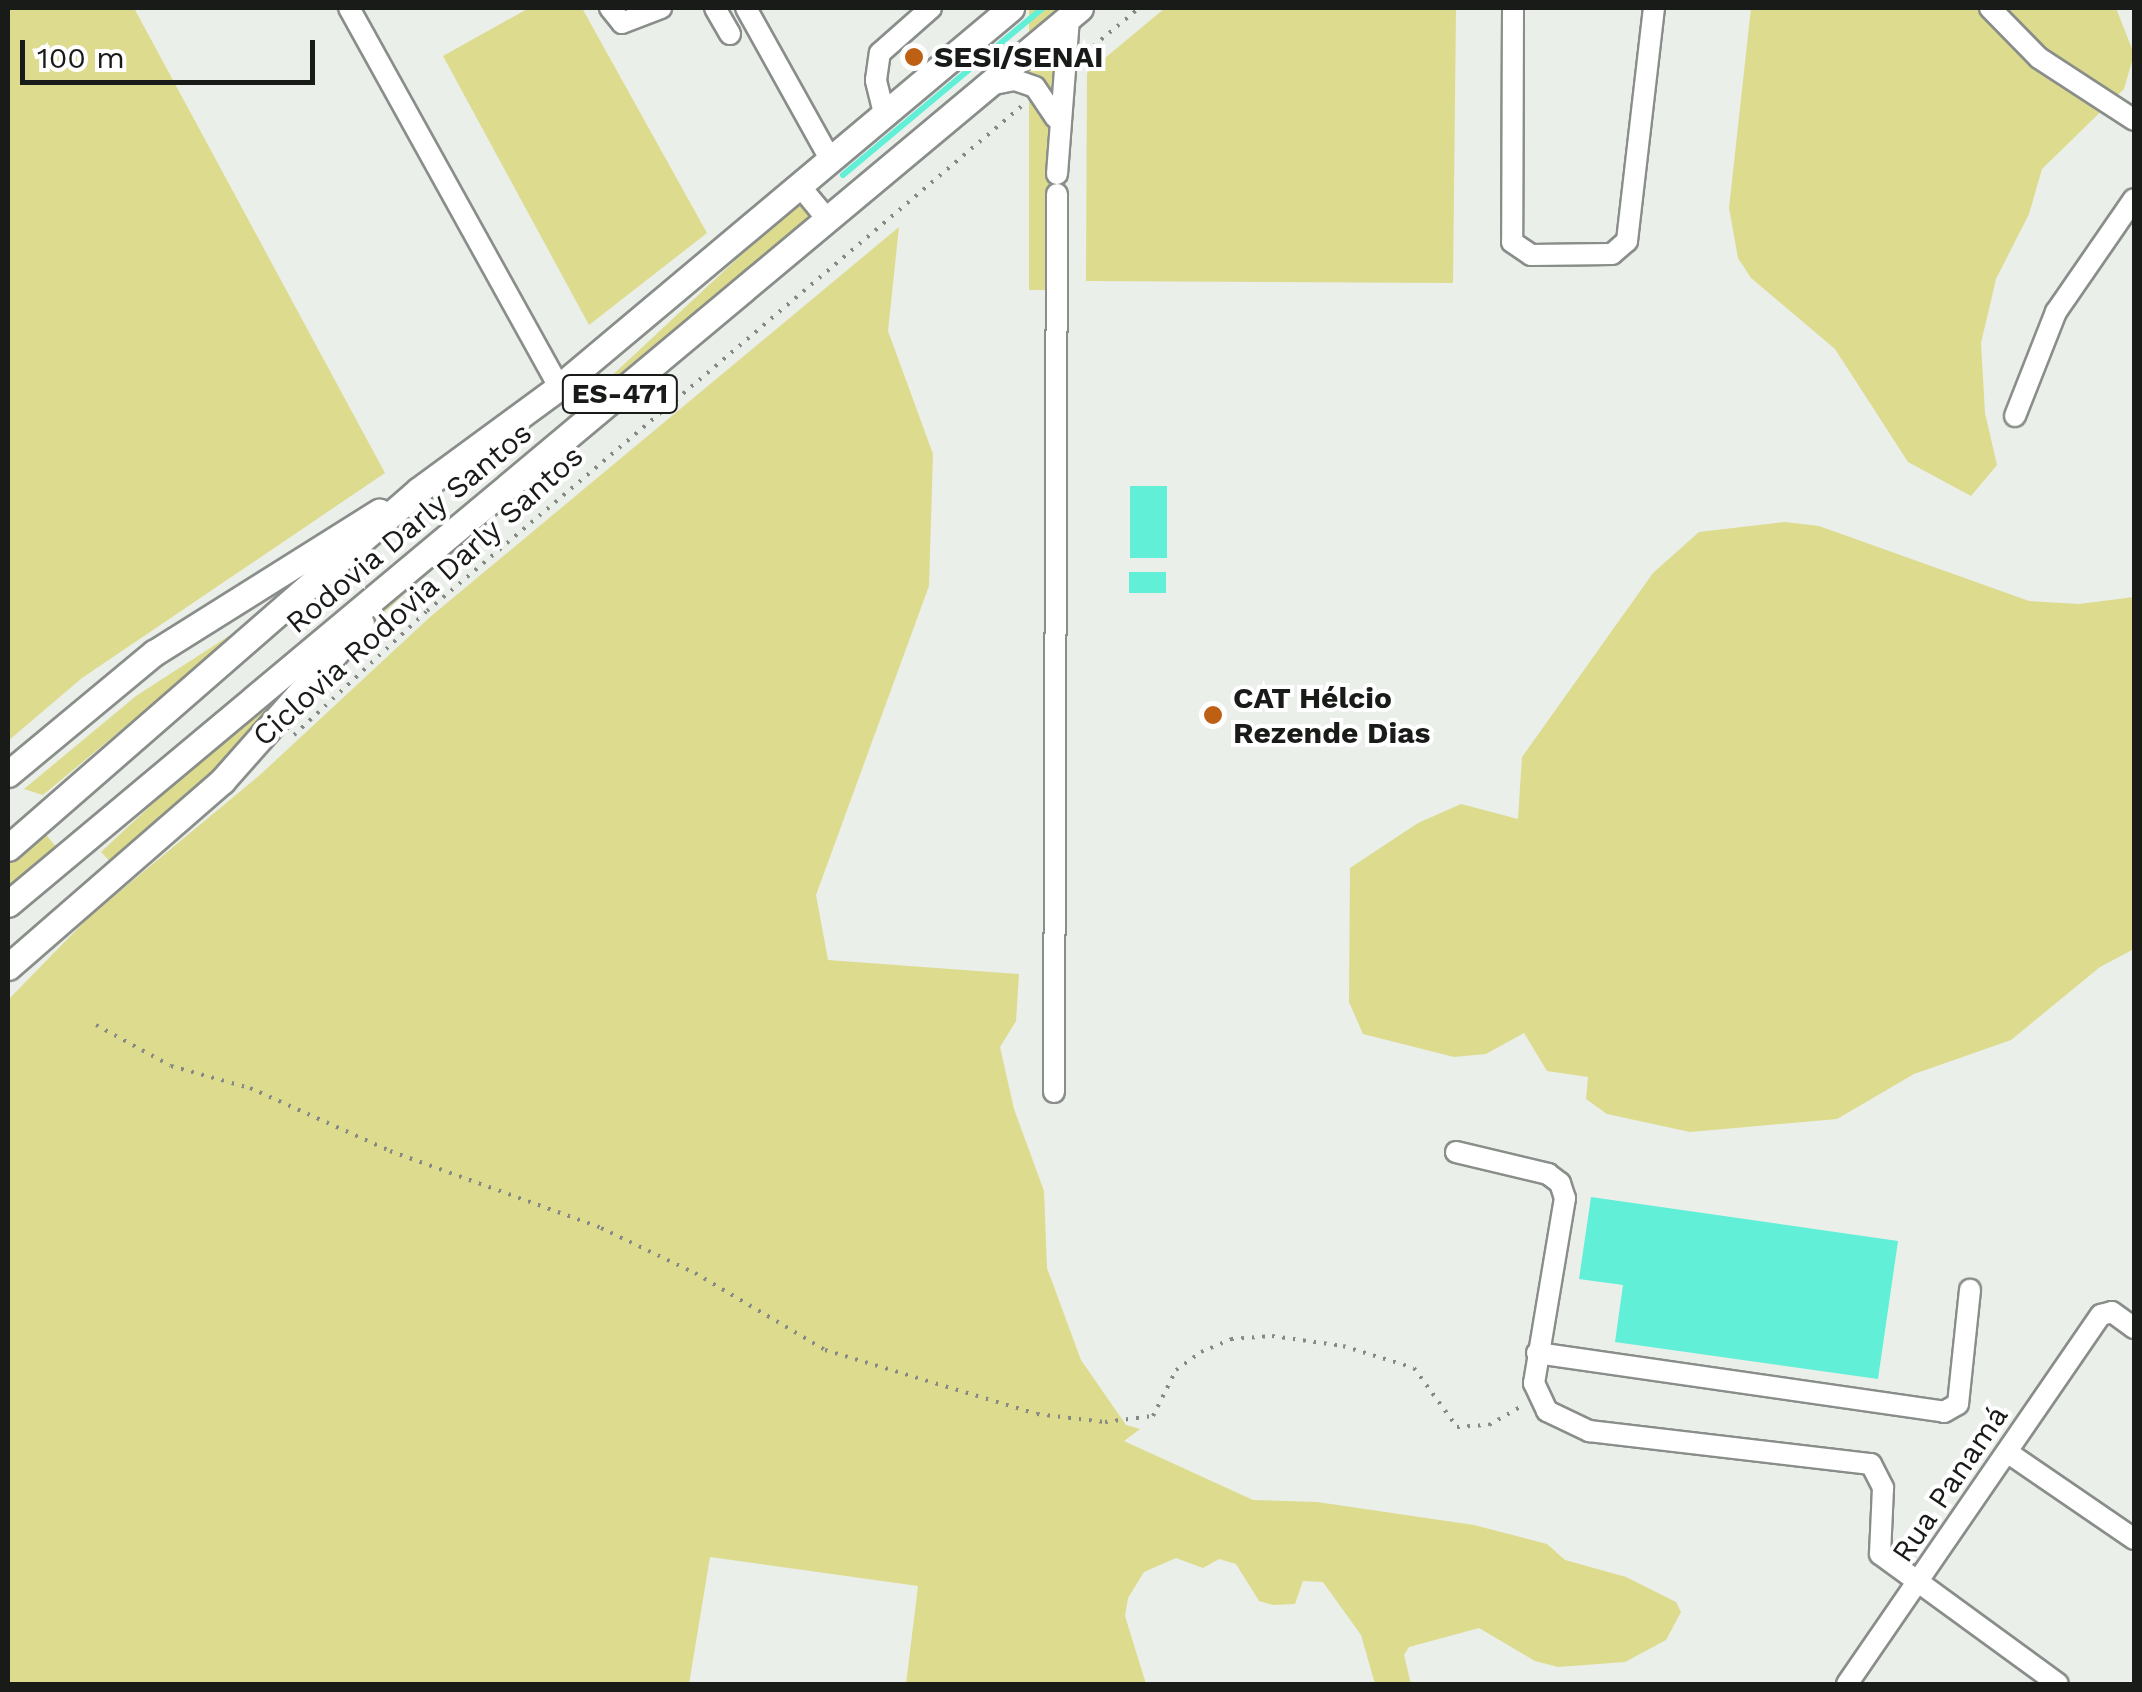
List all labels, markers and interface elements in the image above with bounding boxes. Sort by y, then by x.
scale bar [25,20,320,82]
place label: SESI/SENAI [934,39,1104,75]
text: 100 m [37,40,125,75]
marker: SESI/SENAI [903,46,925,68]
road number: ES-471 [560,371,680,417]
street label: Rodovia Darly Santos [278,414,540,642]
street label: Ciclovia Rodovia Darly Santos [245,437,591,755]
place label: CAT Hélcio Rezende Dias [1233,680,1431,750]
marker: CAT Hélcio Rezende Dias [1202,704,1224,726]
street label: Rua Panamá [1884,1399,2016,1569]

